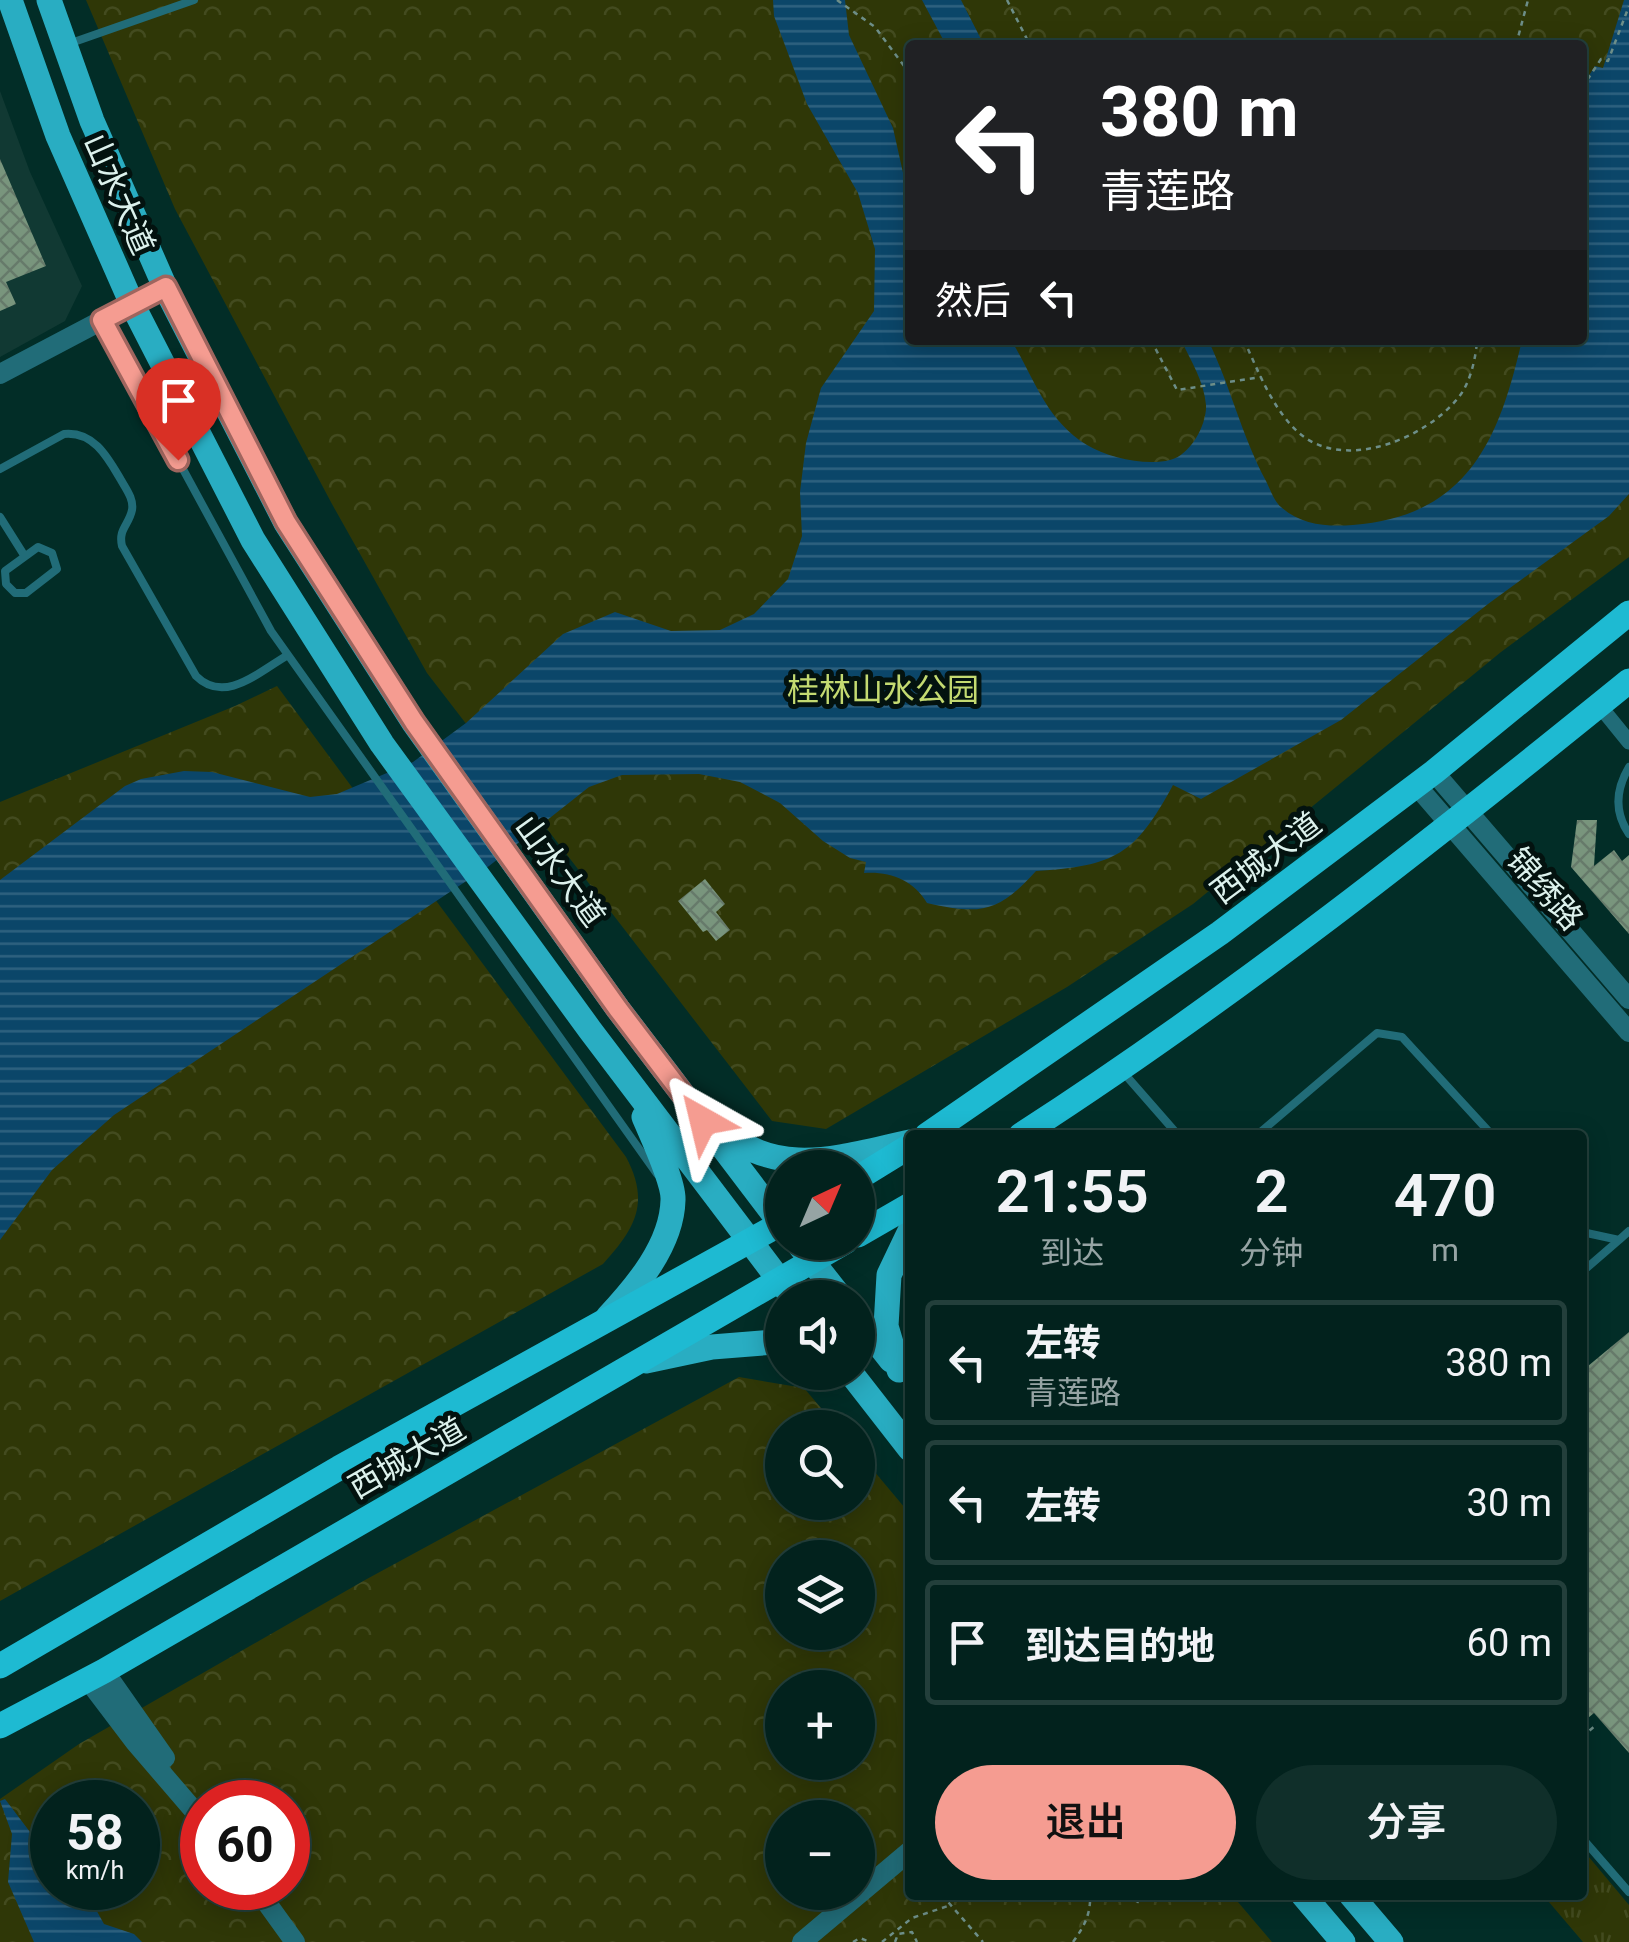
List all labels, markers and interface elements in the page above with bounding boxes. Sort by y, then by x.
text: 380 m [1100,71,1299,153]
icon: left [935,80,1065,210]
street label: 山水大道 [76,128,162,260]
text: 青莲路 [1100,165,1235,218]
icon: left [1031,270,1086,325]
text: 然后 [935,279,1011,323]
pin [136,358,221,461]
icon: arrive [151,373,206,428]
park label: 桂林山水公园 [787,671,979,709]
street label: 西城大道 [1203,804,1329,912]
street label: 山水大道 [507,808,613,934]
street label: 锦绣路 [1499,840,1591,938]
position arrow [651,1069,755,1173]
north arrow [765,1150,875,1260]
map controls [765,1150,875,1910]
text: 21:55 [995,1156,1149,1227]
text: 2 [1254,1156,1288,1227]
text: 470 [1394,1160,1497,1231]
text: m [1431,1231,1459,1269]
text: 到达 [1040,1234,1104,1272]
text: 分钟 [1239,1234,1303,1272]
button: sound [765,1280,875,1390]
text: 左转 [1025,1321,1101,1365]
icon: left [940,1335,995,1390]
text: 380 m [1445,1341,1552,1385]
text: 青莲路 [1025,1374,1121,1412]
street label: 西城大道 [342,1410,472,1506]
button: search [765,1410,875,1520]
icon: left [940,1475,995,1530]
text: 30 m [1467,1481,1552,1525]
text: 左转 [1025,1484,1101,1528]
button: layers [765,1540,875,1650]
icon: arrive [940,1615,995,1670]
text: 60 m [1467,1621,1552,1665]
text: 到达目的地 [1025,1624,1215,1668]
button: + [765,1670,875,1780]
button: 退出 [935,1765,1236,1880]
button: 分享 [1256,1765,1557,1880]
speed limit sign: 60 [180,1780,310,1910]
button: − [765,1800,875,1910]
text: 58 [66,1804,124,1862]
text: km/h [66,1856,124,1885]

